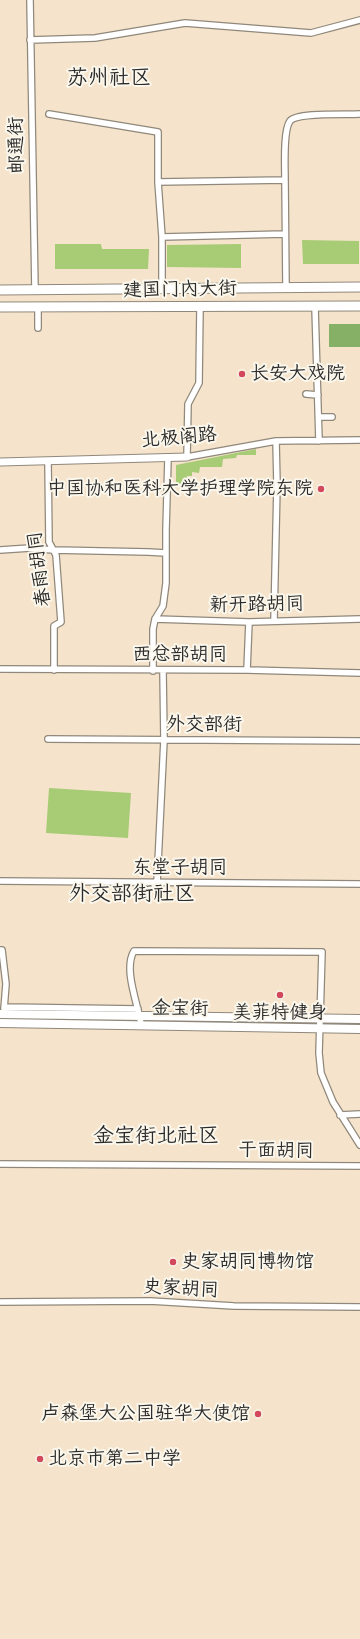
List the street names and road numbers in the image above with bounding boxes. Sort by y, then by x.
street label: 邮通街 [5,116,29,174]
street label: 建国门内大街 [123,278,237,302]
street label: 北极阁路 [140,423,218,453]
street label: 春雨胡同 [24,530,56,608]
street label: 新开路胡同 [209,593,305,617]
street label: 西总部胡同 [133,644,227,666]
street label: 外交部街 [166,714,242,736]
street label: 东堂子胡同 [133,857,227,879]
street label: 金宝街 [151,997,209,1021]
street label: 干面胡同 [238,1139,314,1163]
street label: 史家胡同 [142,1276,220,1302]

